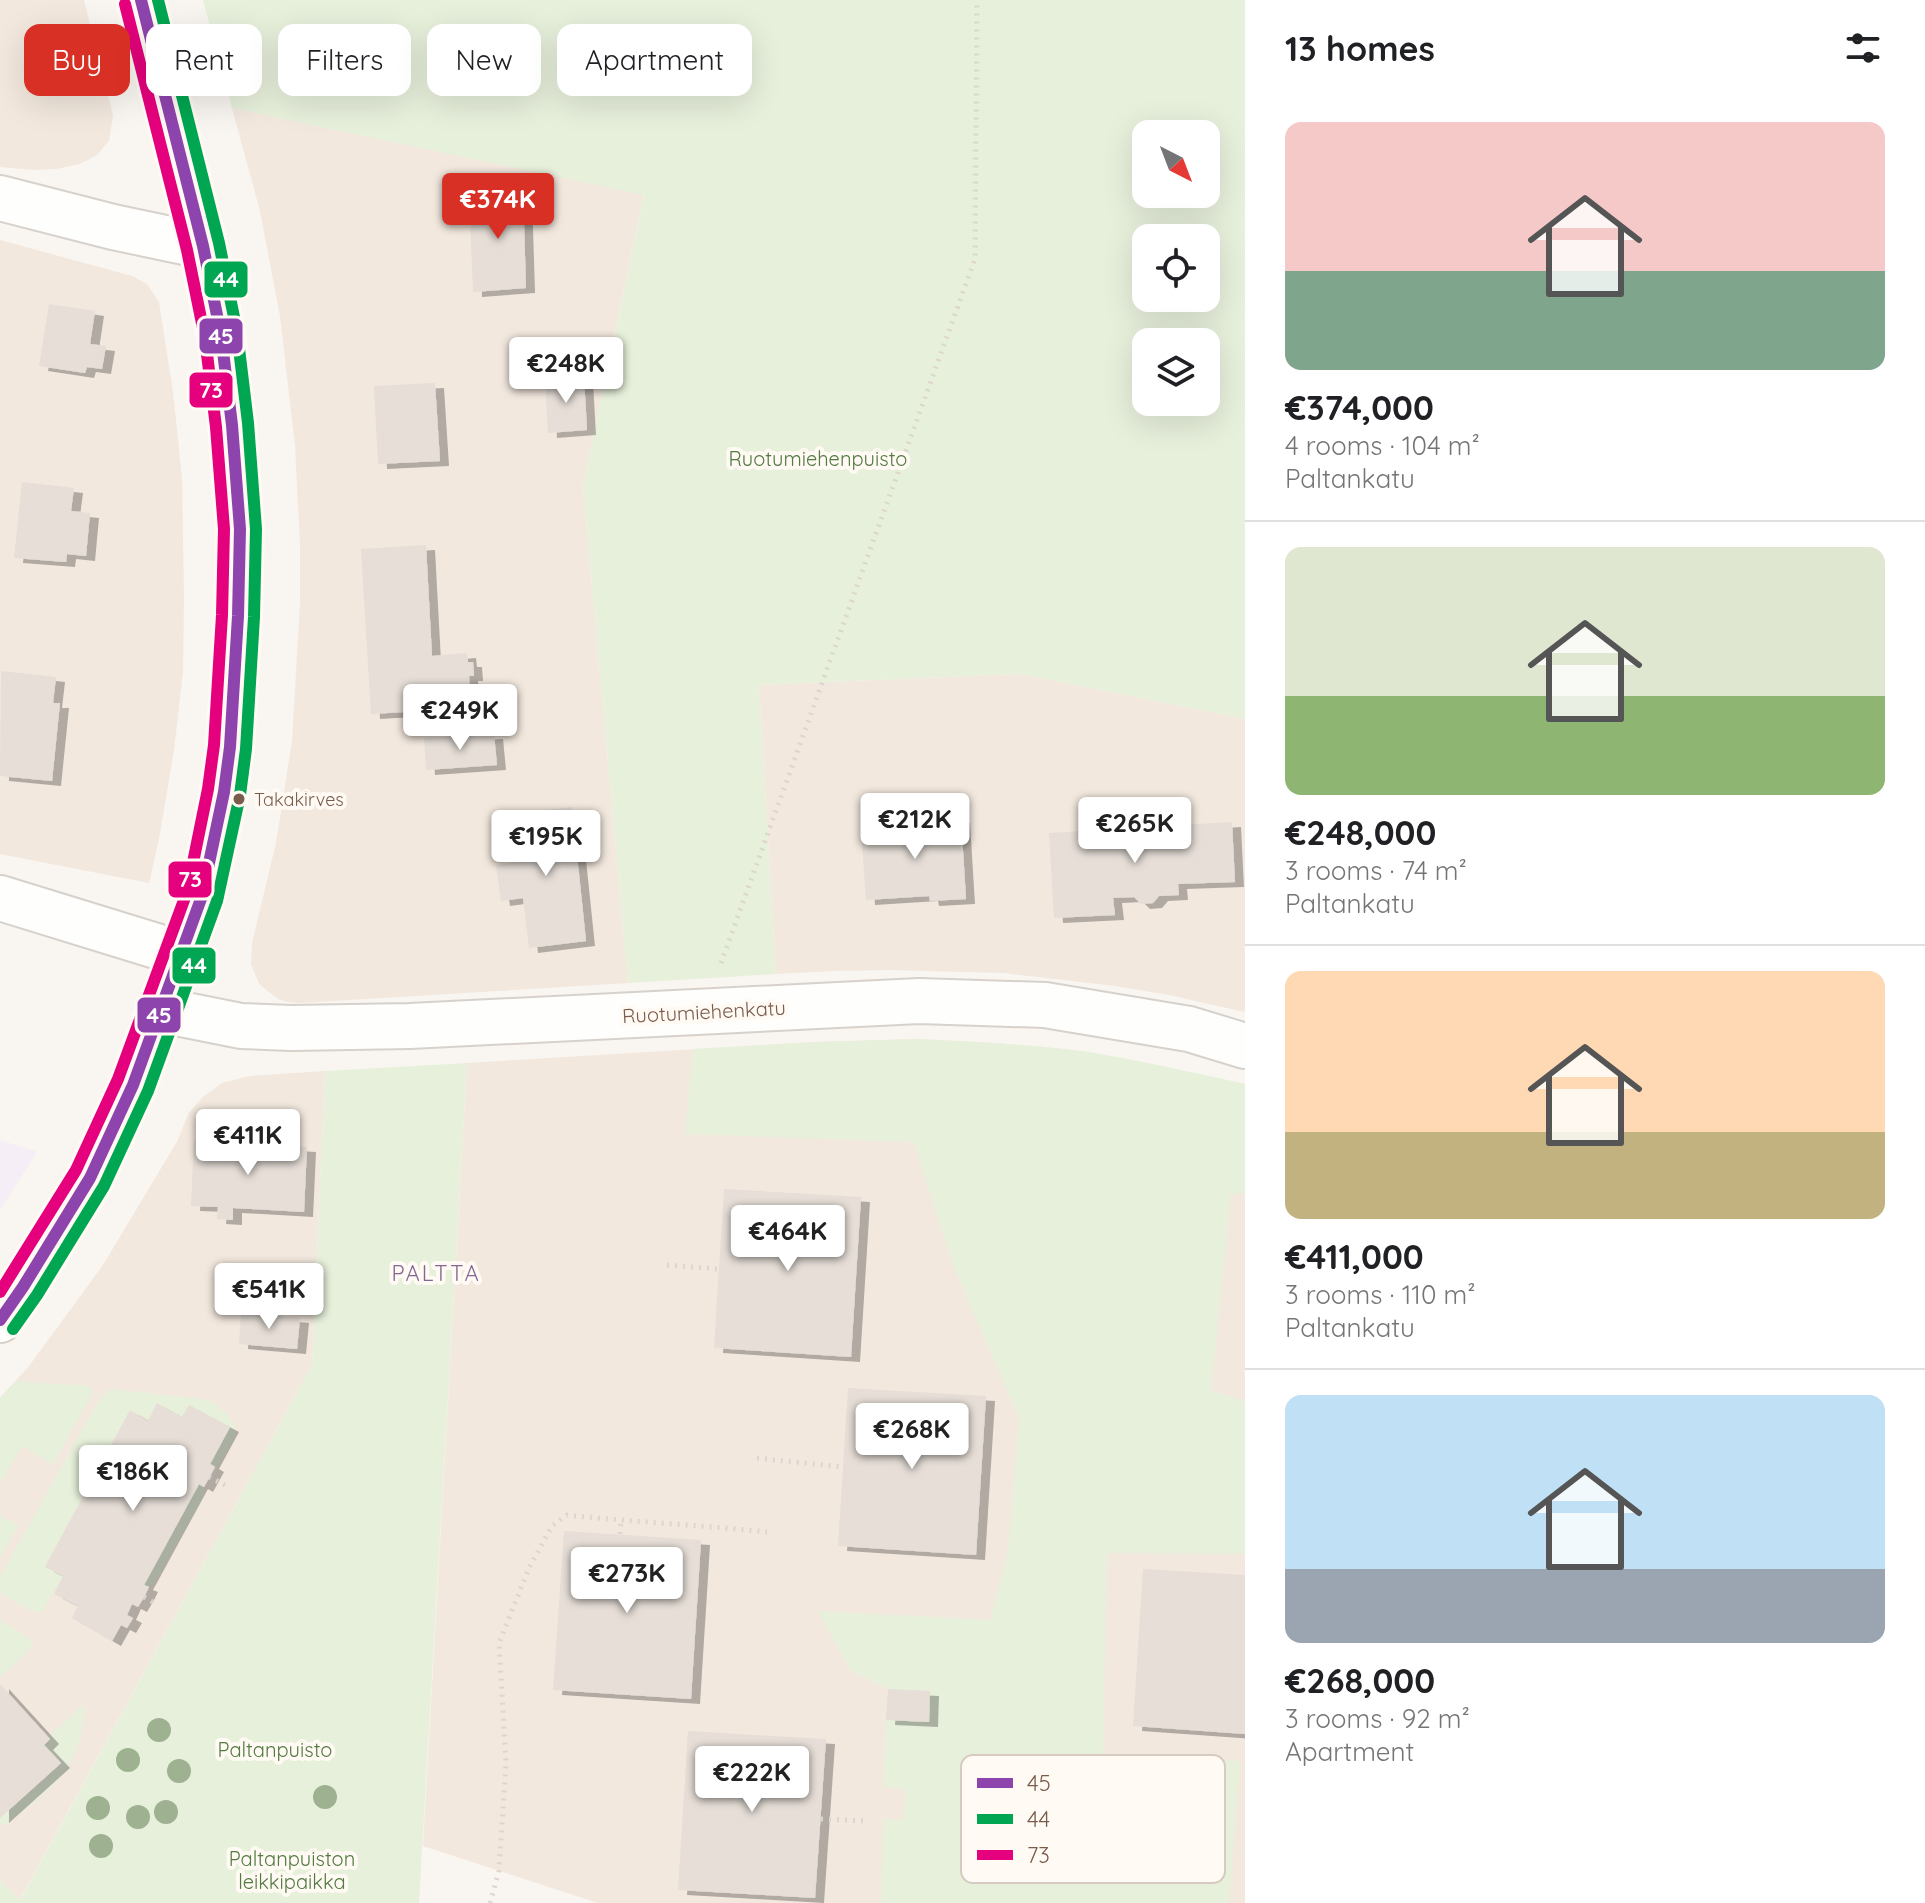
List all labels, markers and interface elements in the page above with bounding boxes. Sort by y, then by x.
chip: Buy [24,24,130,96]
chip: Rent [146,24,262,96]
chip: Filters [278,24,411,96]
chip: New [427,24,541,96]
chip: Apartment [557,24,752,96]
icon: filters [1841,26,1885,70]
text: 13 homes [1285,27,1435,70]
north arrow [1132,120,1220,208]
map controls [1132,120,1220,416]
pin: €374K [442,173,554,241]
icon: home [1513,174,1657,318]
text: €374K [460,182,536,215]
button: locate [1132,224,1220,312]
line badge: 44 [203,260,249,299]
text: 44 [213,265,239,293]
line badge: 45 [198,317,244,355]
text: 45 [208,322,234,350]
button: layers [1132,328,1220,416]
pin: €248K [510,337,622,405]
text: €248K [527,346,605,379]
line badge: 73 [188,371,234,409]
text: 73 [199,376,223,404]
text: €374,000 [1285,386,1434,429]
text: 4 rooms · 104 m² [1285,429,1480,462]
park label: Ruotumiehenpuisto [729,446,907,471]
text: Paltankatu [1285,462,1415,495]
icon: home [1513,599,1657,743]
pin: €249K [404,684,516,752]
text: €249K [421,693,499,726]
place label: Takakirves [254,788,344,811]
marker: Takakirves [231,791,247,807]
pin: €212K [859,793,971,861]
pin: €265K [1079,797,1191,865]
text: €212K [878,802,952,835]
text: €265K [1096,806,1174,839]
pin: €195K [490,810,602,878]
text: €248,000 [1285,811,1436,854]
text: €195K [509,819,583,852]
text: 3 rooms · 74 m² [1285,854,1467,887]
line badge: 73 [167,860,213,899]
text: 73 [178,865,202,893]
text: Paltankatu [1285,887,1415,920]
line badge: 44 [171,946,217,985]
text: 44 [181,951,207,979]
street label: Ruotumiehenkatu [622,995,786,1028]
line badge: 45 [136,996,182,1034]
text: 45 [146,1001,172,1029]
icon: home [1513,1023,1657,1167]
pin: €411K [192,1109,304,1177]
text: €411K [214,1118,282,1151]
pin: €464K [732,1205,844,1273]
text: €464K [749,1214,827,1247]
text: €411,000 [1285,1235,1424,1278]
district label: PALTTA [391,1259,481,1287]
pin: €541K [213,1263,325,1331]
text: €541K [233,1272,305,1305]
text: 3 rooms · 110 m² [1285,1278,1476,1311]
text: Paltankatu [1285,1311,1415,1344]
pin: €268K [856,1403,968,1471]
text: €268K [874,1412,950,1445]
pin: €186K [77,1445,189,1513]
icon: home [1513,1447,1657,1591]
text: €186K [97,1454,169,1487]
pin: €273K [571,1547,683,1615]
text: €273K [589,1556,665,1589]
text: €268,000 [1285,1659,1435,1702]
text: 3 rooms · 92 m² [1285,1702,1470,1735]
text: Apartment [1285,1735,1414,1768]
park label: Paltanpuisto [218,1737,332,1762]
pin: €222K [696,1746,808,1814]
text: €222K [713,1755,791,1788]
legend [961,1755,1225,1883]
text: 45 [1027,1769,1051,1797]
text: 44 [1027,1805,1050,1833]
text: 73 [1027,1841,1050,1869]
park label: Paltanpuiston leikkipaikka [229,1846,355,1894]

